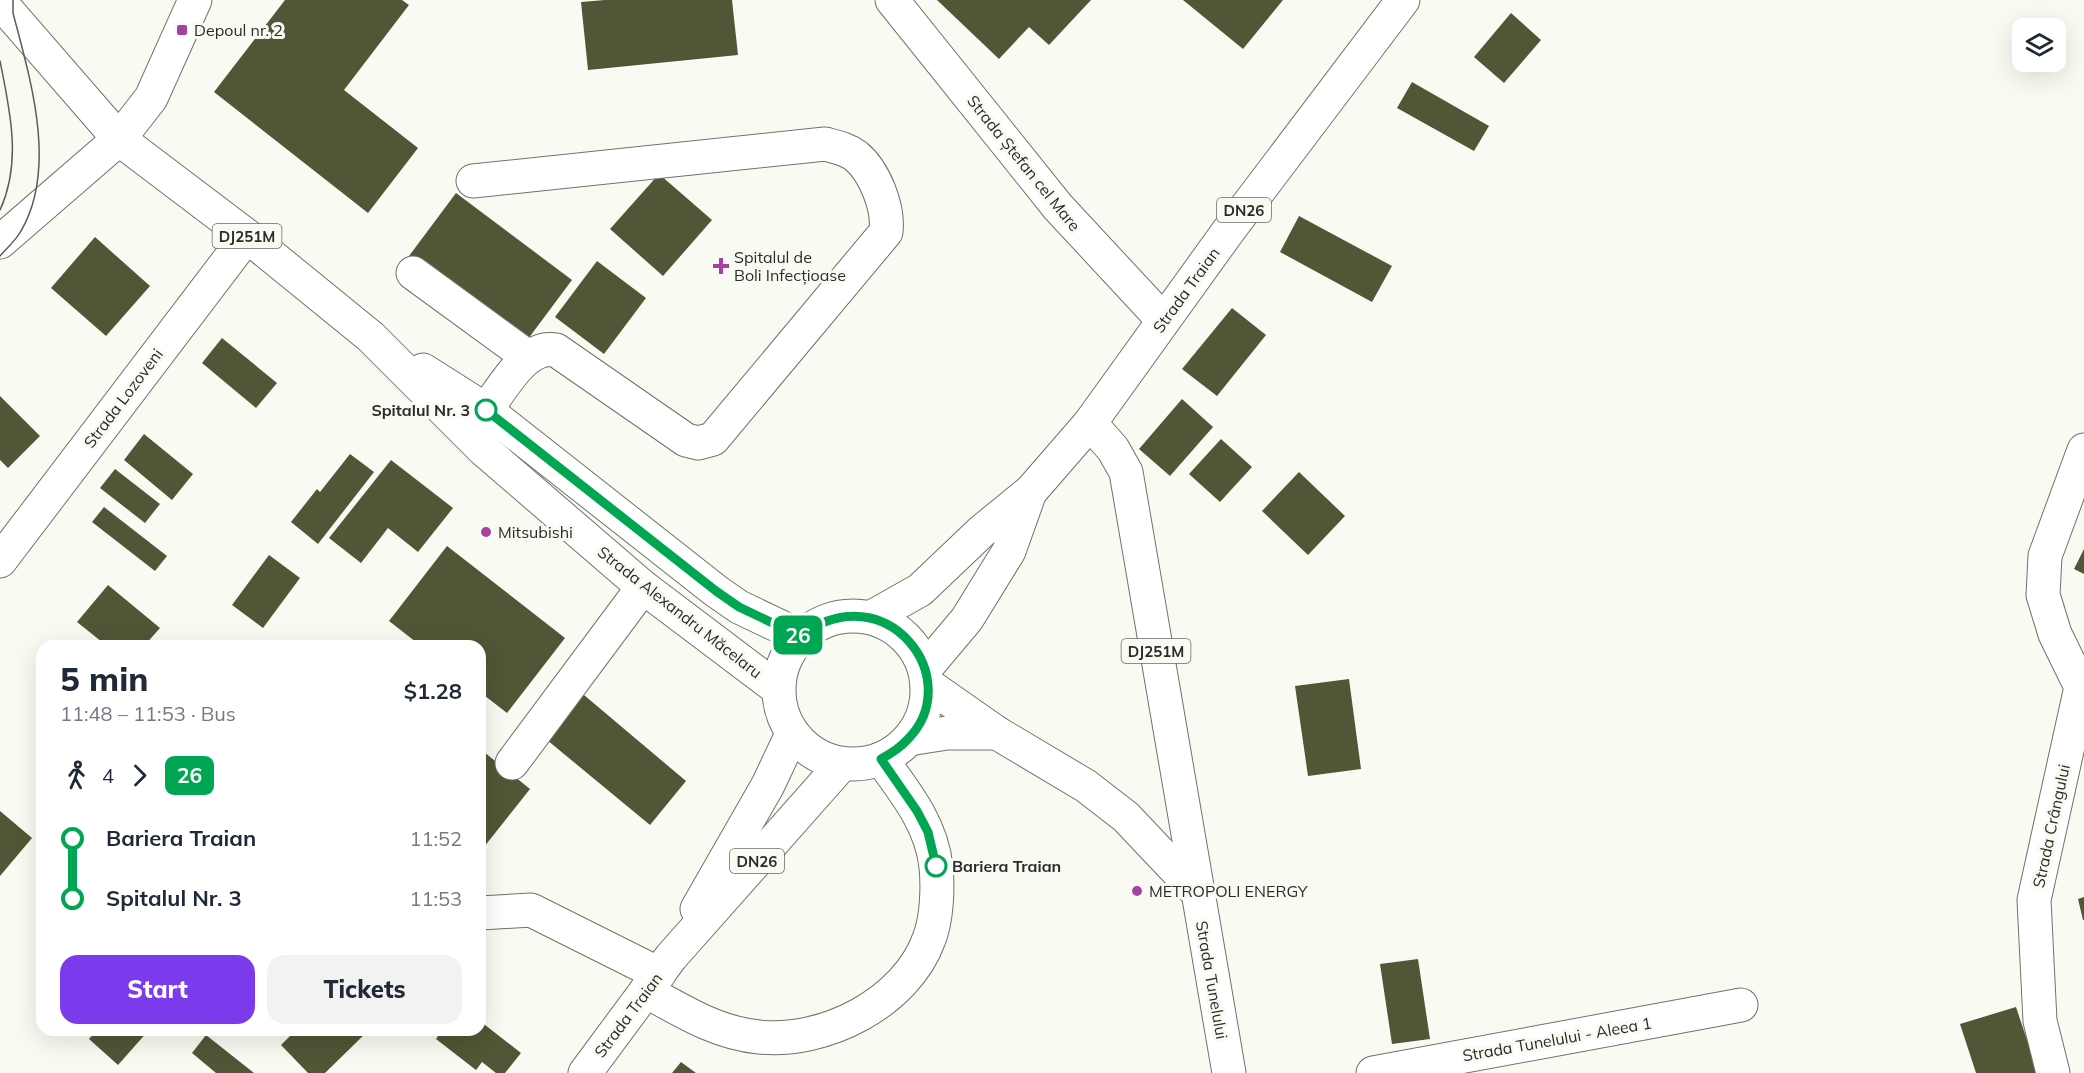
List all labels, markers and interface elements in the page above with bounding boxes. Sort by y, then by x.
map controls [2012,18,2066,72]
button: layers [2012,18,2066,72]
place label: Depoul nr. 2 [194,20,283,40]
marker: Depoul nr. 2 [175,23,189,37]
street label: Strada Ștefan cel Mare [963,91,1085,235]
road number: DN26 [1217,198,1271,222]
road number: DJ251M [212,224,282,248]
street label: Strada Traian [1148,243,1224,337]
place label: Spitalul de Boli Infecțioase [734,247,846,285]
marker: Spitalul de Boli Infecțioase [712,257,730,275]
street label: Strada Lozoveni [79,344,167,452]
marker: Spitalul Nr. 3 [475,399,497,421]
place label: Spitalul Nr. 3 [371,400,470,420]
place label: Mitsubishi [498,522,573,542]
marker: Mitsubishi [479,525,493,539]
street label: Strada Alexandru Măcelaru [594,542,766,682]
line badge: 26 [771,616,825,654]
text: 26 [785,622,811,648]
road number: DJ251M [1122,639,1190,663]
text: 5 min [60,658,148,699]
text: $1.28 [404,677,462,705]
text: 11:48 – 11:53 · Bus [60,701,236,726]
icon: walk [60,759,93,792]
icon: forward [123,759,156,792]
text: 26 [177,762,202,788]
street label: Strada Crângului [2028,762,2074,890]
text: 4 [102,763,114,788]
text: Bariera Traian [106,824,256,852]
text: 11:52 [409,826,462,851]
road number: DN26 [730,849,784,873]
marker: Bariera Traian [925,855,947,877]
place label: Bariera Traian [952,856,1061,876]
place label: METROPOLI ENERGY [1149,881,1308,901]
text: Spitalul Nr. 3 [106,884,242,912]
marker: METROPOLI ENERGY [1130,884,1144,898]
text: 11:53 [409,886,462,911]
street label: Strada Tunelului [1192,919,1232,1041]
button: Start [60,955,255,1024]
button: Tickets [267,955,462,1024]
street label: Strada Traian [590,969,666,1061]
street label: Strada Tunelului - Aleea 1 [1461,1013,1653,1065]

